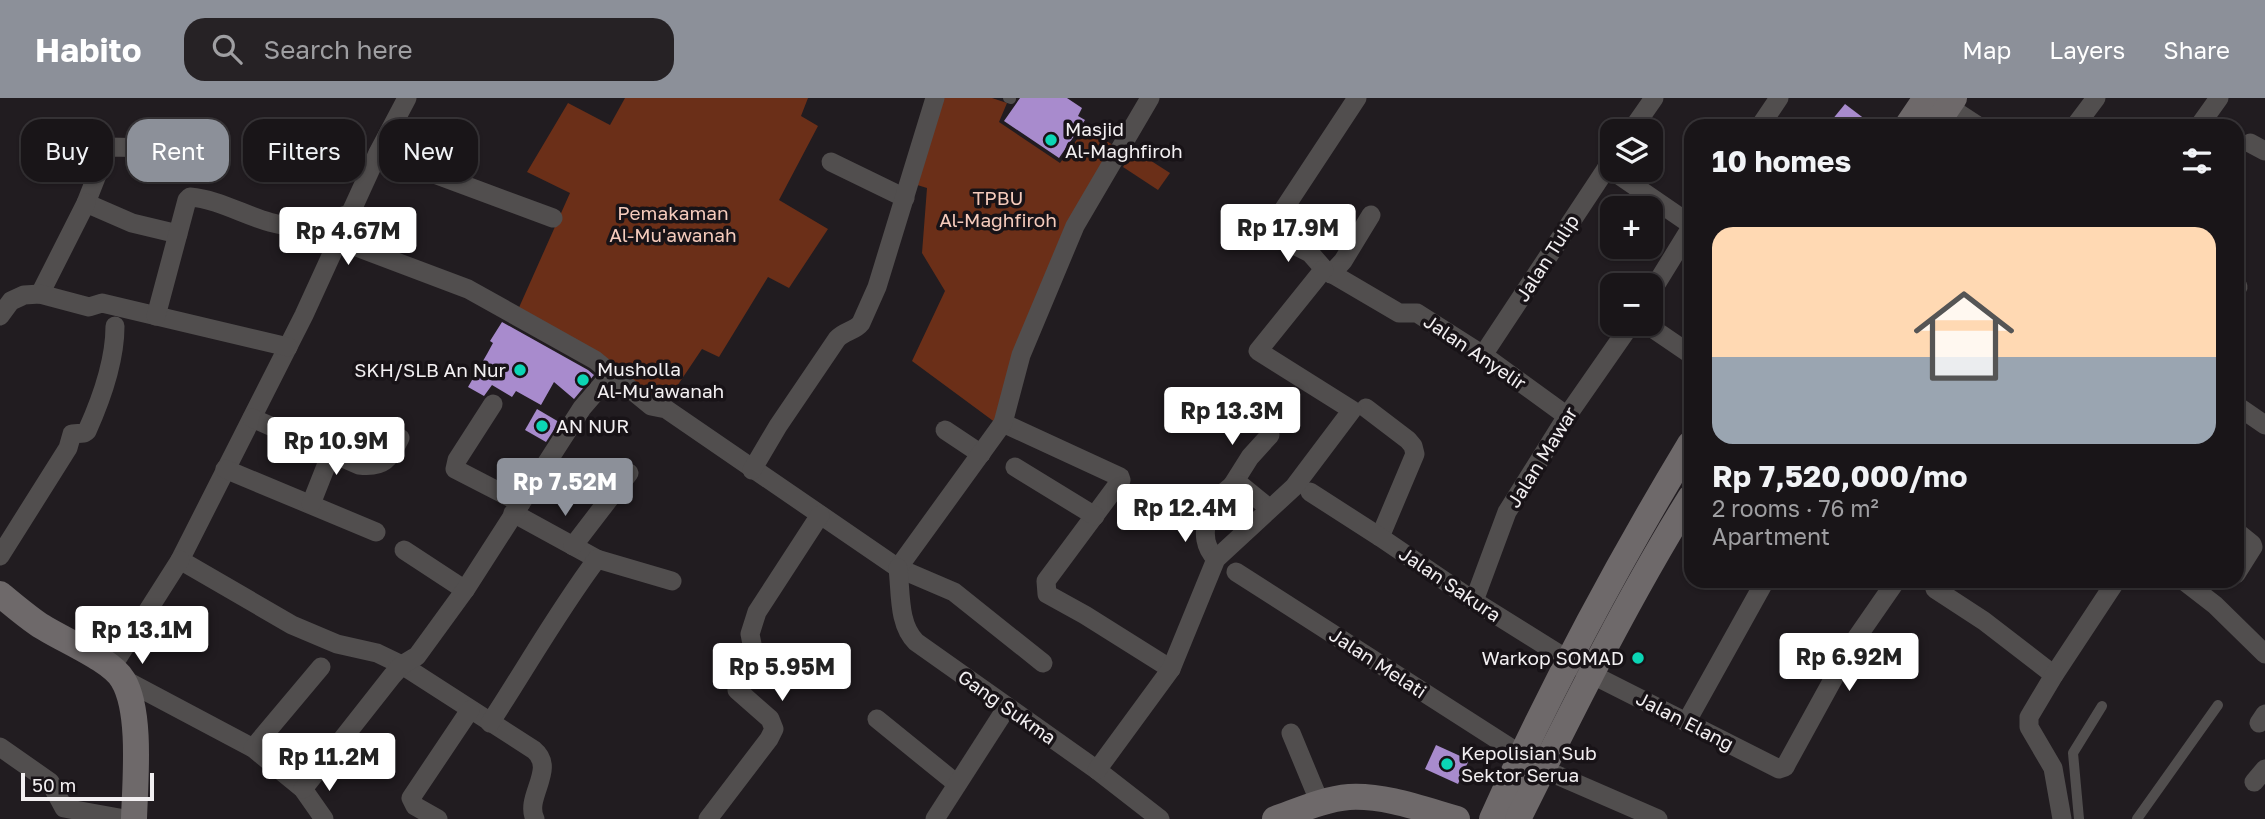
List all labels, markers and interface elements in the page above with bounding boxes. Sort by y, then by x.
search box [184,18,674,81]
text: Habito [35,30,142,69]
icon: search [208,30,246,68]
text: Search here [264,34,413,65]
text: Map [1962,35,2011,64]
text: Layers [2049,35,2125,64]
text: Share [2163,35,2230,64]
place label: Masjid Al-Maghfiroh [1065,117,1183,162]
chip: Buy [21,119,113,182]
chip: Rent [127,119,229,182]
chip: Filters [243,119,365,182]
chip: New [379,119,478,182]
map controls [1600,119,1663,336]
button: layers [1600,119,1663,182]
marker: Masjid Al-Maghfiroh [1043,132,1059,148]
icon: filters [2178,142,2216,180]
text: 10 homes [1712,143,1851,179]
park label: TPBU Al-Maghfiroh [939,186,1057,231]
button: + [1600,196,1663,259]
park label: Pemakaman Al-Mu'awanah [609,201,737,246]
pin: Rp 17.9M [1216,204,1360,264]
pin: Rp 4.67M [276,208,420,267]
street label: Jalan Tulip [1510,210,1583,305]
text: Rp 17.9M [1237,213,1339,241]
text: Rp 4.67M [295,216,401,244]
button: − [1600,273,1663,336]
icon: home [1901,273,2027,399]
street label: Jalan Anyelir [1420,309,1531,395]
place label: Musholla Al-Mu'awanah [597,357,724,402]
place label: SKH/SLB An Nur [354,358,507,381]
marker: SKH/SLB An Nur [512,362,528,378]
marker: Musholla Al-Mu'awanah [575,372,591,388]
pin: Rp 13.3M [1160,388,1304,447]
text: Rp 13.3M [1180,396,1284,424]
street label: Jalan Mawar [1501,402,1582,511]
place label: AN NUR [556,414,629,437]
pin: Rp 10.9M [264,418,408,477]
marker: AN NUR [534,418,550,434]
text: Rp 10.9M [283,426,389,454]
pin: Rp 7.52M [493,458,637,518]
text: Rp 7,520,000/mo [1712,458,1968,494]
text: Rp 7.52M [513,467,617,495]
pin: Rp 12.4M [1113,484,1257,544]
text: Rp 12.4M [1133,493,1237,521]
text: 2 rooms · 76 m² [1712,494,1879,522]
text: Apartment [1712,522,1830,550]
street label: Jalan Sakura [1395,541,1505,626]
pin: Rp 13.1M [70,606,214,666]
text: Rp 13.1M [91,615,193,643]
street label: Jalan Melati [1325,623,1431,703]
pin: Rp 6.92M [1777,634,1921,693]
text: Rp 6.92M [1796,642,1902,670]
pin: Rp 5.95M [710,644,854,703]
place label: Warkop SOMAD [1482,646,1624,669]
marker: Warkop SOMAD [1630,650,1646,666]
text: Rp 5.95M [729,652,835,680]
street label: Gang Sukma [954,664,1061,749]
street label: Jalan Elang [1633,686,1738,755]
pin: Rp 11.2M [257,734,401,793]
place label: Kepolisian Sub Sektor Serua [1461,741,1597,786]
text: Rp 11.2M [278,742,380,770]
marker: Kepolisian Sub Sektor Serua [1439,756,1455,772]
scale bar [21,770,154,802]
text: 50 m [32,773,76,796]

